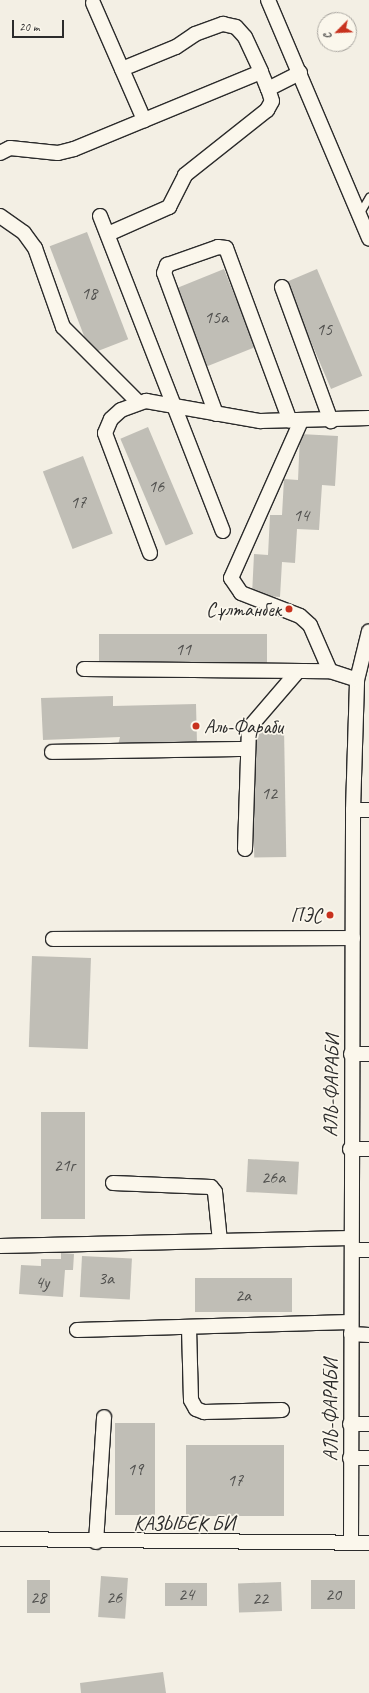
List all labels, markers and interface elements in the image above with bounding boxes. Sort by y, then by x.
scale bar [14,12,66,38]
north arrow [317,12,357,52]
text: 20 m [19,19,39,35]
text: С [319,31,334,42]
house number: 18 [81,282,97,304]
house number: 15а [204,306,228,328]
house number: 15 [316,318,332,340]
house number: 16 [148,475,164,497]
house number: 17 [70,491,86,513]
house number: 14 [293,504,309,526]
place label: Сұлтанбек [206,597,281,621]
marker: Сұлтанбек [284,604,294,614]
house number: 11 [175,638,191,660]
place label: Аль-Фараби [204,714,283,738]
marker: Аль-Фараби [191,721,201,731]
house number: 12 [261,782,277,804]
place label: ПЭС [291,903,322,927]
marker: ПЭС [325,910,335,920]
street label: АЛЬ-ФАРАБИ [318,1035,344,1137]
house number: 21г [53,1154,75,1176]
house number: 26а [261,1166,285,1188]
house number: 3а [98,1267,114,1289]
house number: 4у [35,1271,49,1293]
house number: 2а [235,1284,251,1306]
street label: АЛЬ-ФАРАБИ [318,1359,342,1461]
house number: 19 [127,1458,143,1480]
house number: 17 [227,1469,243,1491]
street label: КАЗЫБЕК БИ [133,1511,235,1535]
house number: 24 [178,1583,194,1605]
house number: 20 [325,1583,341,1605]
house number: 28 [30,1586,46,1608]
house number: 26 [106,1586,122,1608]
house number: 22 [252,1587,268,1609]

